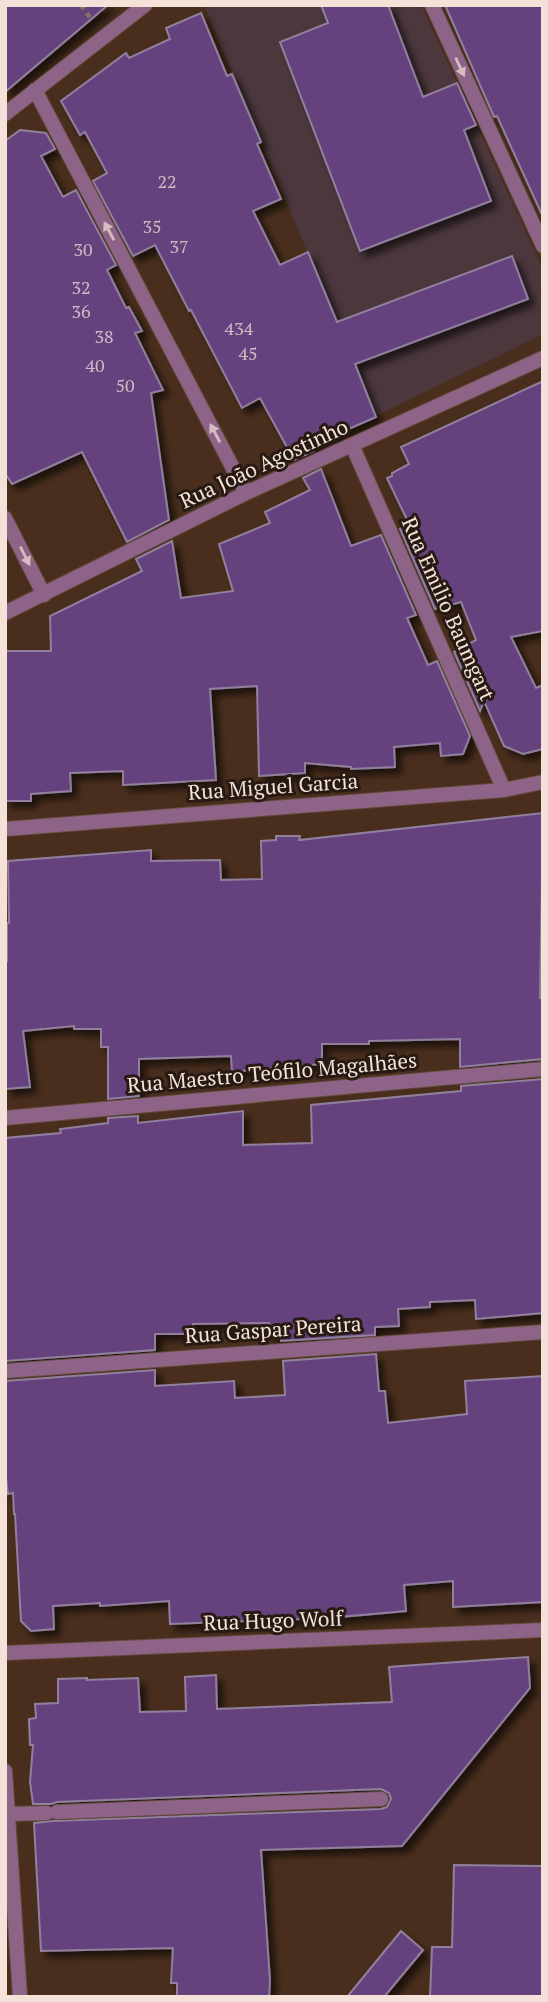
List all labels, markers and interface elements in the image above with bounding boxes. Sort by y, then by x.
one-way arrow [454,57,466,77]
house number: 22 [157,169,177,193]
house number: 35 [142,214,162,238]
one-way arrow [103,221,115,241]
house number: 37 [169,234,189,258]
house number: 30 [73,237,93,261]
house number: 32 [71,275,91,299]
house number: 36 [71,299,91,323]
house number: 434 [225,316,254,340]
house number: 38 [94,324,114,348]
house number: 45 [238,341,258,365]
house number: 40 [85,353,105,377]
house number: 50 [115,373,135,397]
street label: Rua João Agostinho [175,412,352,514]
one-way arrow [209,423,220,443]
street label: Rua Emilio Baumgart [396,512,502,705]
one-way arrow [19,546,30,566]
street label: Rua Miguel Garcia [187,766,359,806]
street label: Rua Maestro Teófilo Magalhães [126,1045,418,1099]
street label: Rua Gaspar Pereira [184,1309,363,1349]
street label: Rua Hugo Wolf [203,1604,345,1636]

